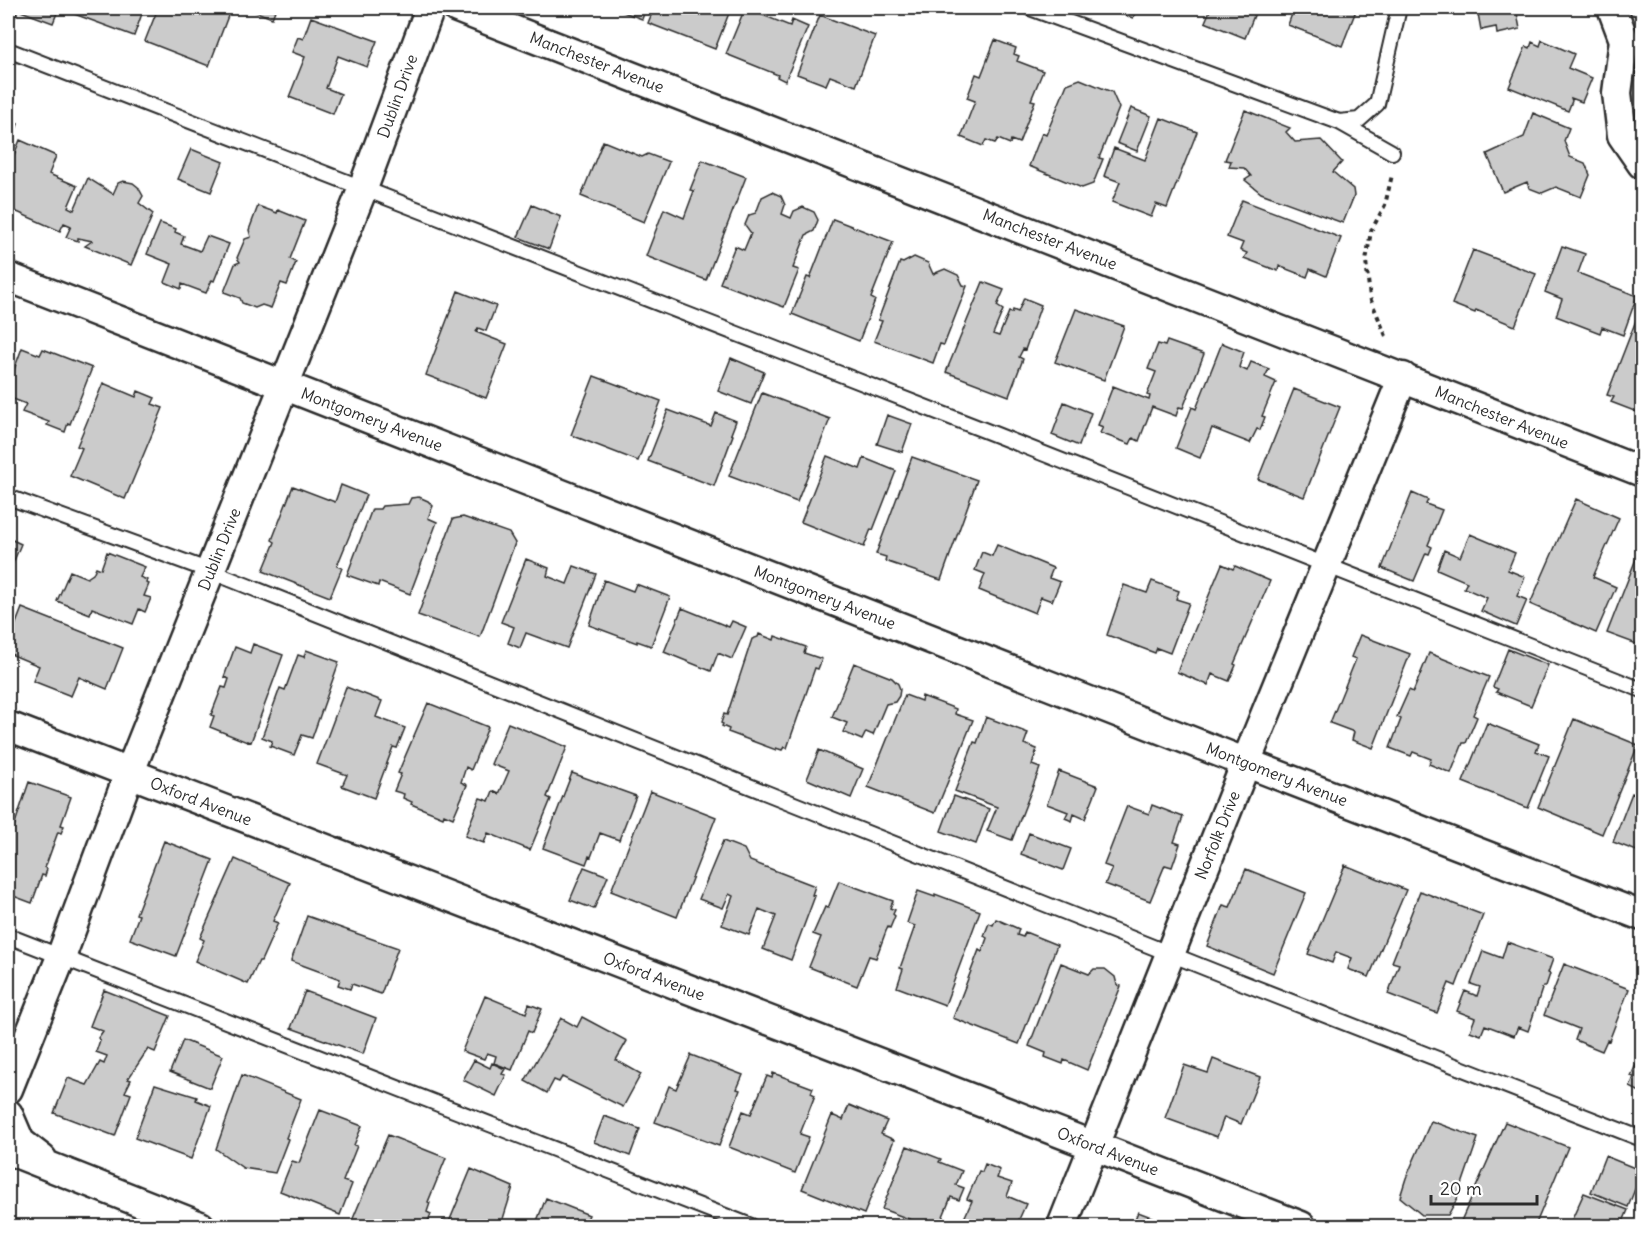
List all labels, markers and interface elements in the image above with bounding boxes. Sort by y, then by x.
street label: Manchester Avenue [527,27,667,97]
street label: Dublin Drive [373,51,421,141]
street label: Manchester Avenue [980,204,1120,274]
street label: Manchester Avenue [1432,381,1572,453]
street label: Montgomery Avenue [298,383,446,455]
street label: Dublin Drive [193,505,245,593]
street label: Montgomery Avenue [751,561,899,633]
street label: Montgomery Avenue [1203,738,1351,810]
street label: Oxford Avenue [147,772,255,830]
street label: Norfolk Drive [1190,788,1244,882]
street label: Oxford Avenue [600,947,708,1005]
street label: Oxford Avenue [1054,1122,1162,1180]
scale bar [1431,1168,1538,1206]
text: 20 m [1440,1177,1482,1200]

